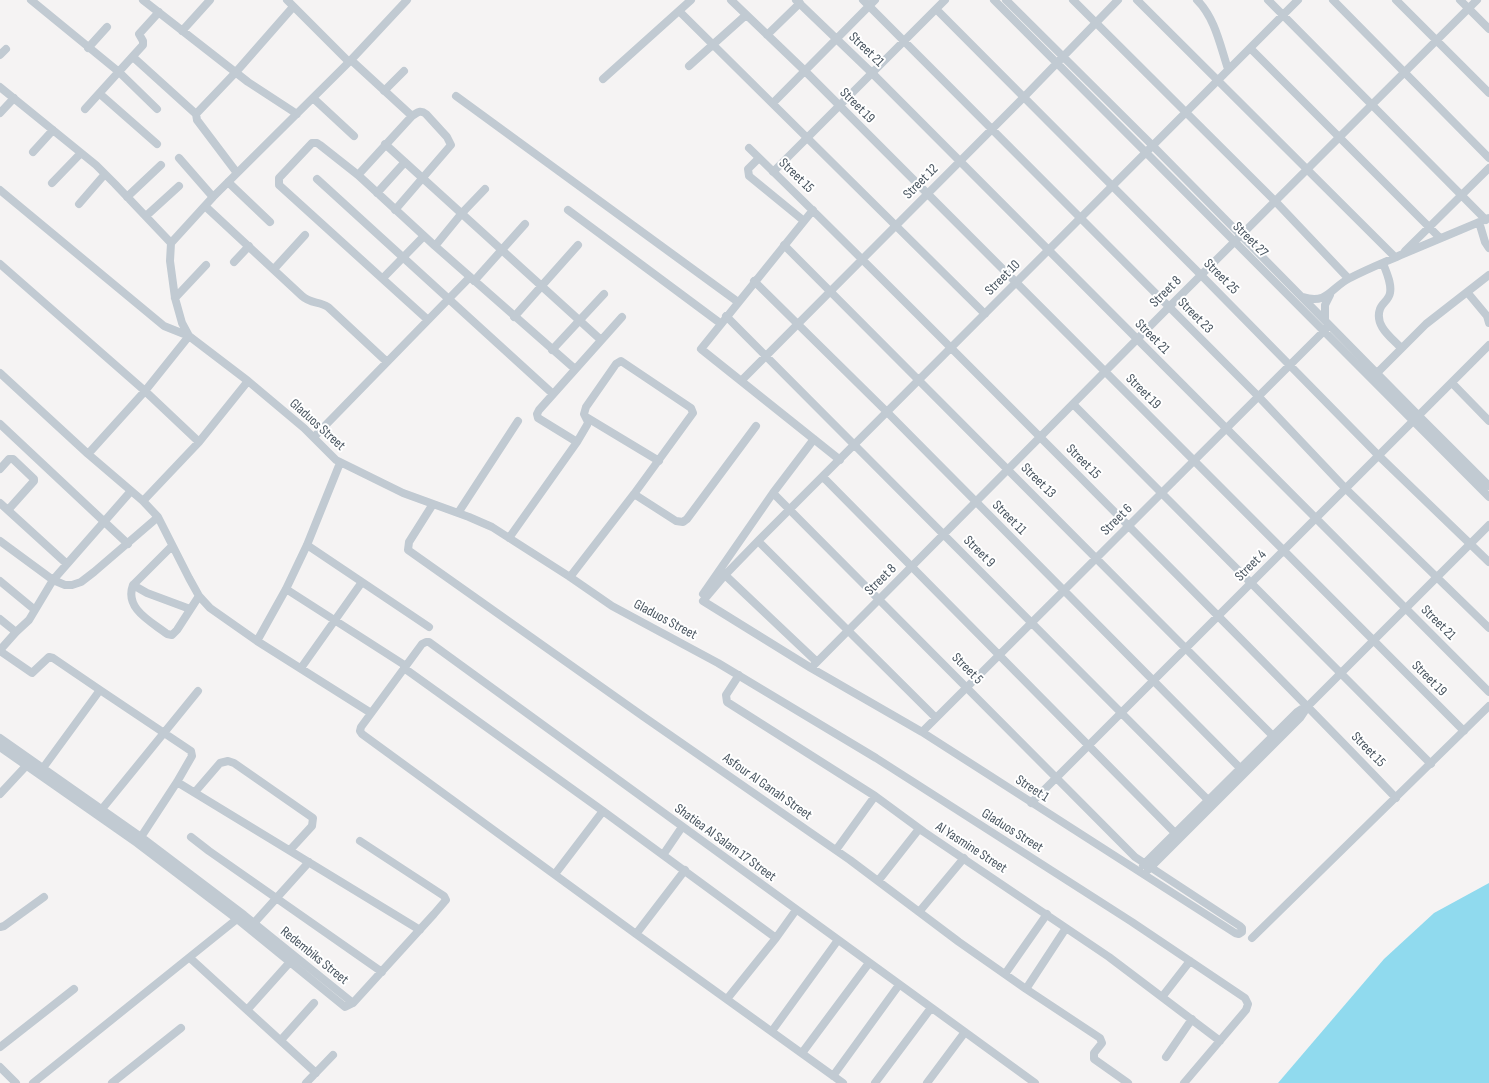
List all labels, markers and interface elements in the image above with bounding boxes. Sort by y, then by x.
street label: Street 21 [845,29,887,71]
street label: Street 19 [836,85,878,127]
street label: Street 15 [775,155,817,197]
street label: Street 12 [900,161,942,203]
street label: Street 27 [1229,219,1271,261]
street label: Street 25 [1200,256,1242,298]
street label: Street 10 [982,257,1024,299]
street label: Street 8 [1147,273,1185,311]
street label: Street 23 [1174,295,1216,337]
street label: Street 21 [1131,316,1173,358]
street label: Street 19 [1122,371,1164,413]
street label: Gladuos Street [286,396,348,454]
street label: Street 15 [1062,441,1104,483]
street label: Street 13 [1017,460,1059,502]
street label: Street 11 [988,497,1030,539]
street label: Street 6 [1098,501,1136,539]
street label: Street 9 [960,533,998,571]
street label: Street 4 [1232,547,1270,585]
street label: Street 8 [862,561,900,599]
street label: Gladuos Street [630,596,700,644]
street label: Street 21 [1417,602,1459,644]
street label: Street 5 [948,650,986,688]
street label: Street 19 [1408,658,1450,700]
street label: Street 15 [1347,729,1389,771]
street label: Asfour Al Ganah Street [719,750,815,824]
street label: Street 1 [1012,772,1052,806]
street label: Shatiea Al Salam 17 Street [671,801,779,885]
street label: Gladuos Street [978,806,1046,856]
street label: Al Yasmine Street [932,819,1010,877]
street label: Redembiks Street [277,923,351,989]

